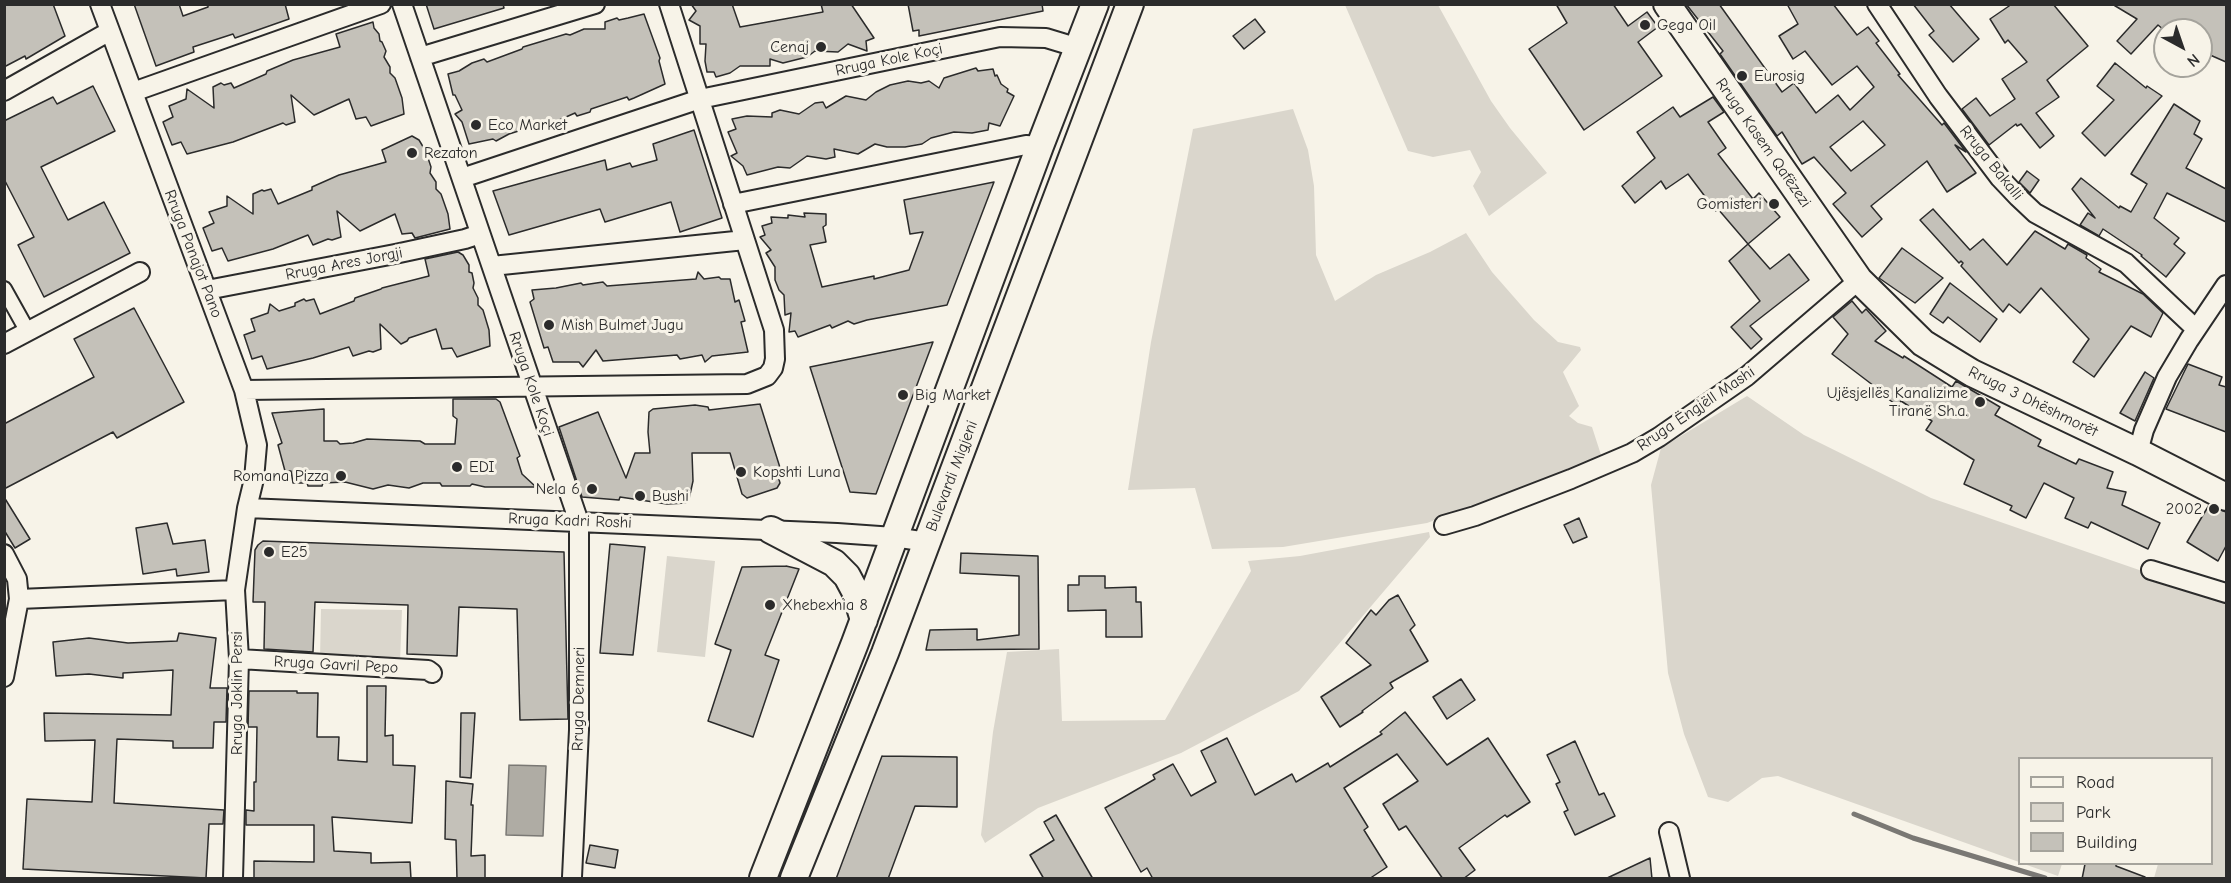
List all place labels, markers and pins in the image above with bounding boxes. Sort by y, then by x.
place label: Gega Oil [1657,15,1716,35]
marker: Gega Oil [1638,18,1652,32]
place label: Cenaj [770,37,809,57]
marker: Cenaj [814,40,828,54]
place label: Eurosig [1754,66,1805,86]
marker: Eurosig [1735,69,1749,83]
place label: Eco Market [488,115,567,135]
marker: Eco Market [469,118,483,132]
place label: Rezaton [424,143,478,163]
marker: Rezaton [405,146,419,160]
place label: Gomisteri [1696,194,1762,214]
marker: Gomisteri [1767,197,1781,211]
place label: Mish Bulmet Jugu [561,315,684,335]
marker: Mish Bulmet Jugu [542,318,556,332]
place label: Ujësjellës Kanalizime Tiranë Sh.a. [1826,383,1968,421]
place label: Big Market [915,385,990,405]
marker: Big Market [896,388,910,402]
marker: Ujësjellës Kanalizime Tiranë Sh.a. [1973,395,1987,409]
place label: EDI [469,457,495,477]
marker: EDI [450,460,464,474]
place label: Kopshti Luna [753,462,841,482]
marker: Kopshti Luna [734,465,748,479]
place label: Romana Pizza [233,466,329,486]
marker: Romana Pizza [334,469,348,483]
place label: Nela 6 [536,479,580,499]
marker: Nela 6 [585,482,599,496]
place label: Bushi [652,486,689,506]
marker: Bushi [633,489,647,503]
place label: 2002 [2166,499,2202,519]
marker: 2002 [2207,502,2221,516]
place label: E25 [281,542,308,562]
marker: E25 [262,545,276,559]
place label: Xhebexhia 8 [782,595,868,615]
marker: Xhebexhia 8 [763,598,777,612]

